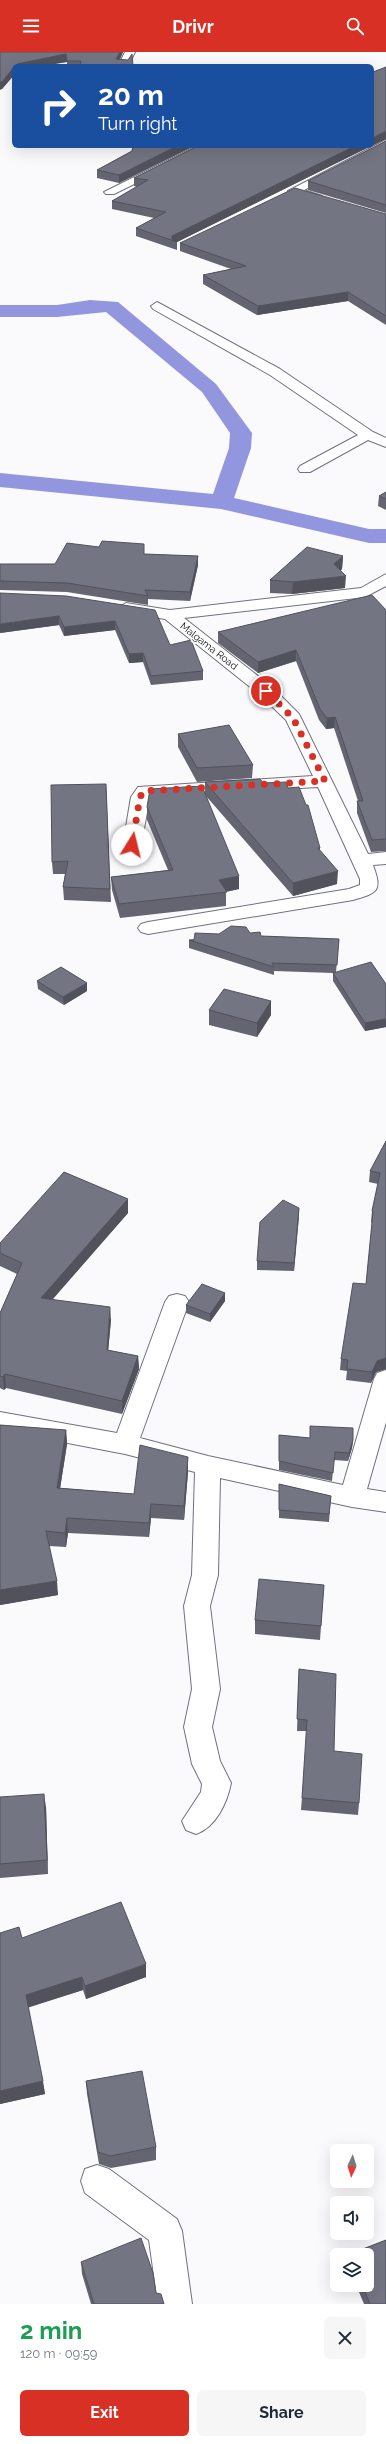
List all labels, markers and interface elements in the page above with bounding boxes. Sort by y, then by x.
icon: menu [20,15,42,37]
icon: search [344,15,366,37]
text: Drivr [172,16,214,37]
text: 20 m [98,79,164,112]
icon: right [32,80,84,132]
text: Turn right [98,113,177,134]
street label: Malgama Road [178,620,240,672]
pin [249,674,283,708]
icon: arrive [255,680,277,702]
position arrow [111,824,153,866]
north arrow [330,2144,374,2188]
map controls [330,2144,374,2292]
button: sound [330,2196,374,2240]
button: layers [330,2248,374,2292]
text: 2 min [20,2316,82,2345]
button: close [324,2317,366,2359]
text: 120 m · 09:59 [20,2346,97,2361]
button: Exit [20,2390,189,2436]
button: Share [197,2390,366,2436]

